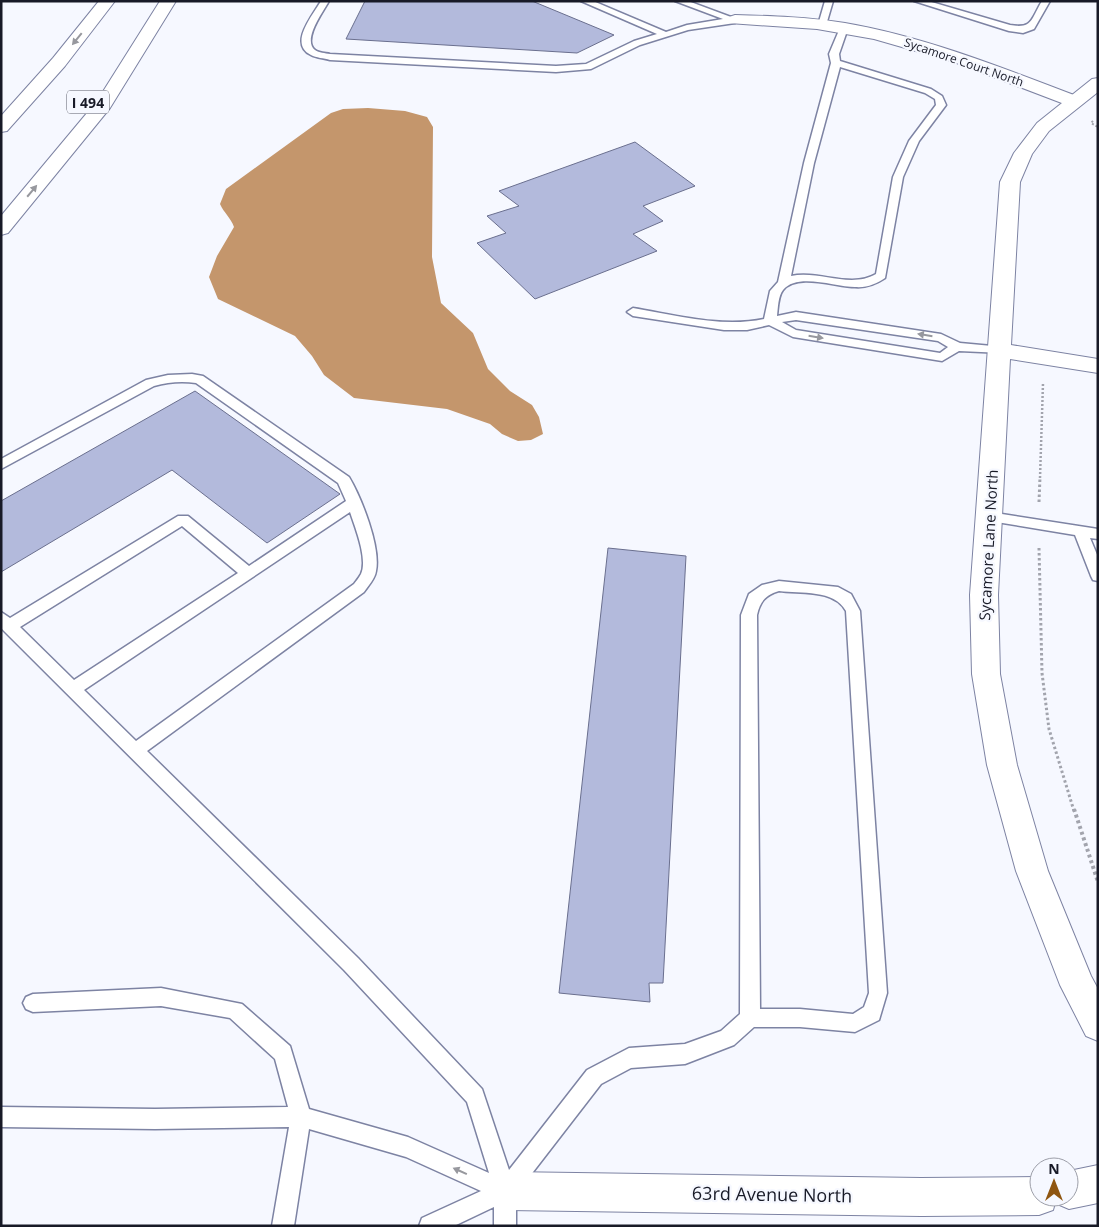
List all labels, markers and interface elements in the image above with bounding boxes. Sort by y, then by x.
one-way arrow [71,33,82,46]
street label: Sycamore Court North [902,34,1026,90]
road number: I 494 [67,90,109,114]
one-way arrow [27,185,38,198]
one-way arrow [917,331,933,339]
one-way arrow [808,333,824,341]
street label: Sycamore Lane North [974,469,1002,621]
north arrow [1029,1157,1079,1207]
text: N [1048,1159,1060,1178]
one-way arrow [453,1166,467,1174]
street label: 63rd Avenue North [692,1181,852,1207]

